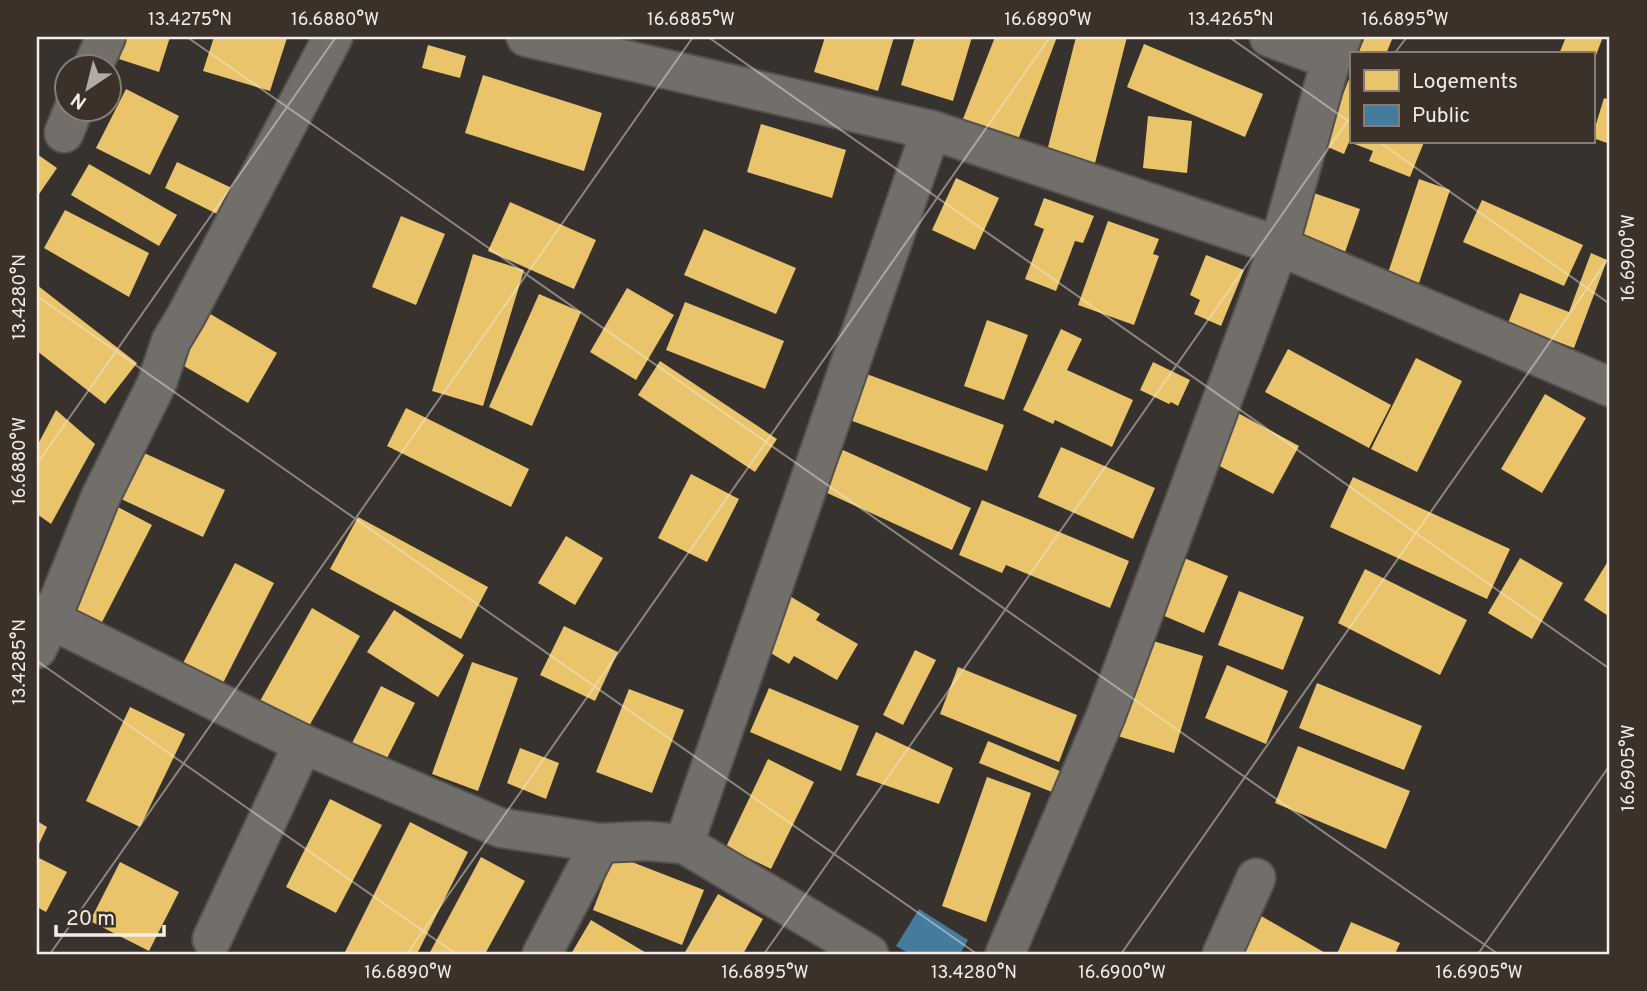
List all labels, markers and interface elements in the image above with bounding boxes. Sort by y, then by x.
text: 13.4275°N [148,9,232,32]
text: 16.6880°W [291,9,379,32]
text: 16.6885°W [647,9,735,32]
text: 16.6890°W [1004,9,1092,32]
text: 13.4265°N [1188,9,1274,32]
text: 16.6895°W [1361,9,1449,32]
north arrow [52,52,122,122]
legend [1350,52,1594,144]
text: Logements [1412,69,1518,96]
text: N [67,87,92,114]
text: Public [1412,103,1470,130]
text: 16.6900°W [1618,214,1641,302]
text: 13.4280°N [9,254,32,340]
text: 16.6880°W [9,417,32,505]
text: 13.4285°N [9,619,32,705]
text: 16.6905°W [1618,724,1641,812]
scale bar [56,893,164,937]
text: 20 m [66,906,115,933]
text: 16.6890°W [364,962,452,985]
text: 16.6895°W [721,962,809,985]
text: 13.4280°N [931,962,1017,985]
text: 16.6900°W [1078,962,1166,985]
text: 16.6905°W [1435,962,1523,985]

